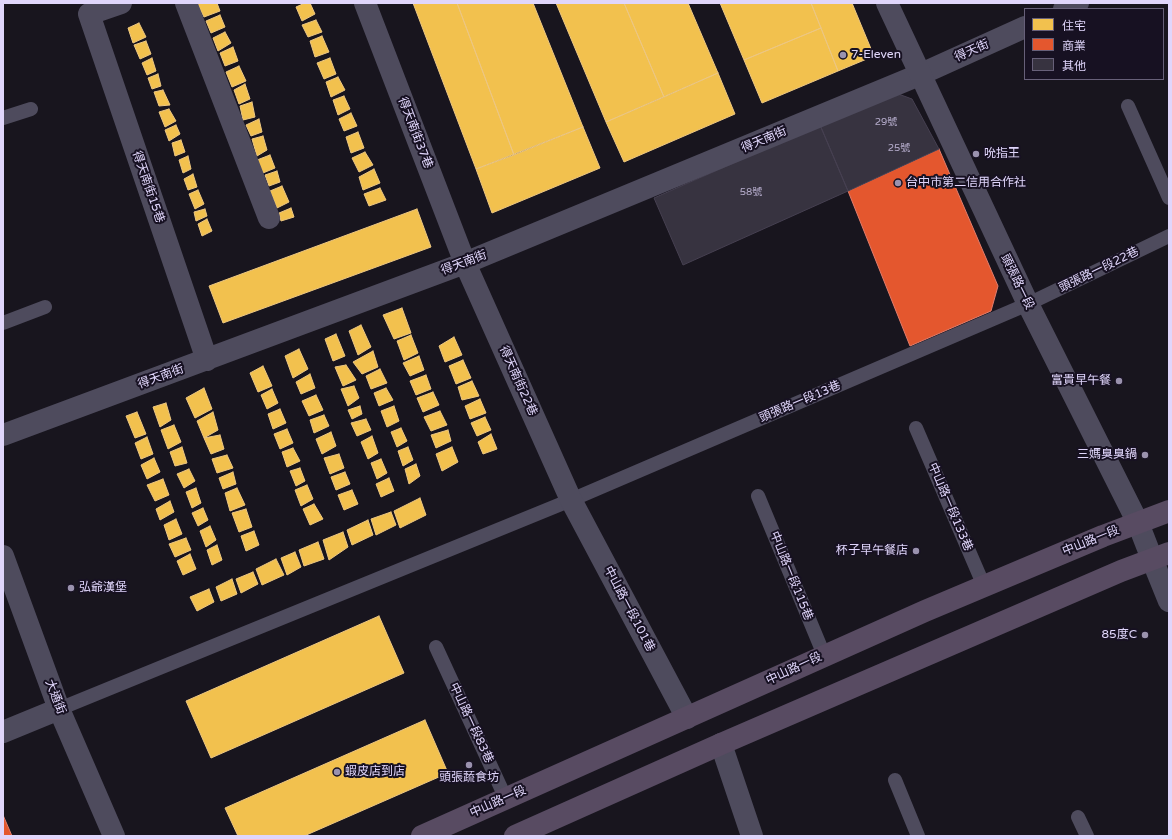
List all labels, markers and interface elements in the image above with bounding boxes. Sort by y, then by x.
legend [1024,8,1164,80]
text: 住宅 [1062,19,1086,33]
street label: 得天街 [953,37,991,65]
text: 商業 [1062,39,1086,53]
place label: 7-Eleven [851,48,901,62]
marker: 7-Eleven [838,50,848,60]
text: 其他 [1062,59,1086,73]
street label: 得天南街37巷 [395,95,435,171]
house number: 29號 [875,116,897,128]
street label: 得天南街 [739,124,789,156]
house number: 25號 [888,142,910,154]
place label: 吮指王 [984,147,1020,161]
street label: 得天南街15巷 [129,149,167,225]
marker: 吮指王 [971,149,981,159]
place label: 台中市第二信用合作社 [906,176,1026,190]
marker: 台中市第二信用合作社 [893,178,903,188]
house number: 58號 [740,186,762,198]
street label: 頭張路一段22巷 [1057,244,1141,296]
street label: 得天南街 [439,248,489,278]
street label: 頭張路一段 [997,252,1037,312]
street label: 得天南街22巷 [496,344,540,418]
street label: 得天南街 [136,362,186,392]
place label: 富貴早午餐 [1051,374,1111,388]
marker: 富貴早午餐 [1114,376,1124,386]
street label: 頭張路一段13巷 [757,378,843,426]
place label: 三媽臭臭鍋 [1077,448,1137,462]
marker: 三媽臭臭鍋 [1140,450,1150,460]
street label: 中山路一段133巷 [925,461,975,553]
street label: 中山路一段 [1060,523,1122,559]
street label: 中山路一段115巷 [767,529,815,623]
place label: 杯子早午餐店 [836,544,908,558]
marker: 杯子早午餐店 [911,546,921,556]
street label: 中山路一段101巷 [600,564,658,654]
place label: 弘爺漢堡 [79,581,127,595]
marker: 弘爺漢堡 [66,583,76,593]
place label: 85度C [1102,628,1137,642]
marker: 85度C [1140,630,1150,640]
street label: 中山路一段 [764,650,824,688]
street label: 大通街 [42,678,68,716]
street label: 中山路一段83巷 [446,681,496,765]
marker: 頭張蔬食坊 [464,760,474,770]
place label: 蝦皮店到店 [345,765,405,779]
marker: 蝦皮店到店 [332,767,342,777]
place label: 頭張蔬食坊 [439,771,499,785]
street label: 中山路一段 [468,783,528,821]

